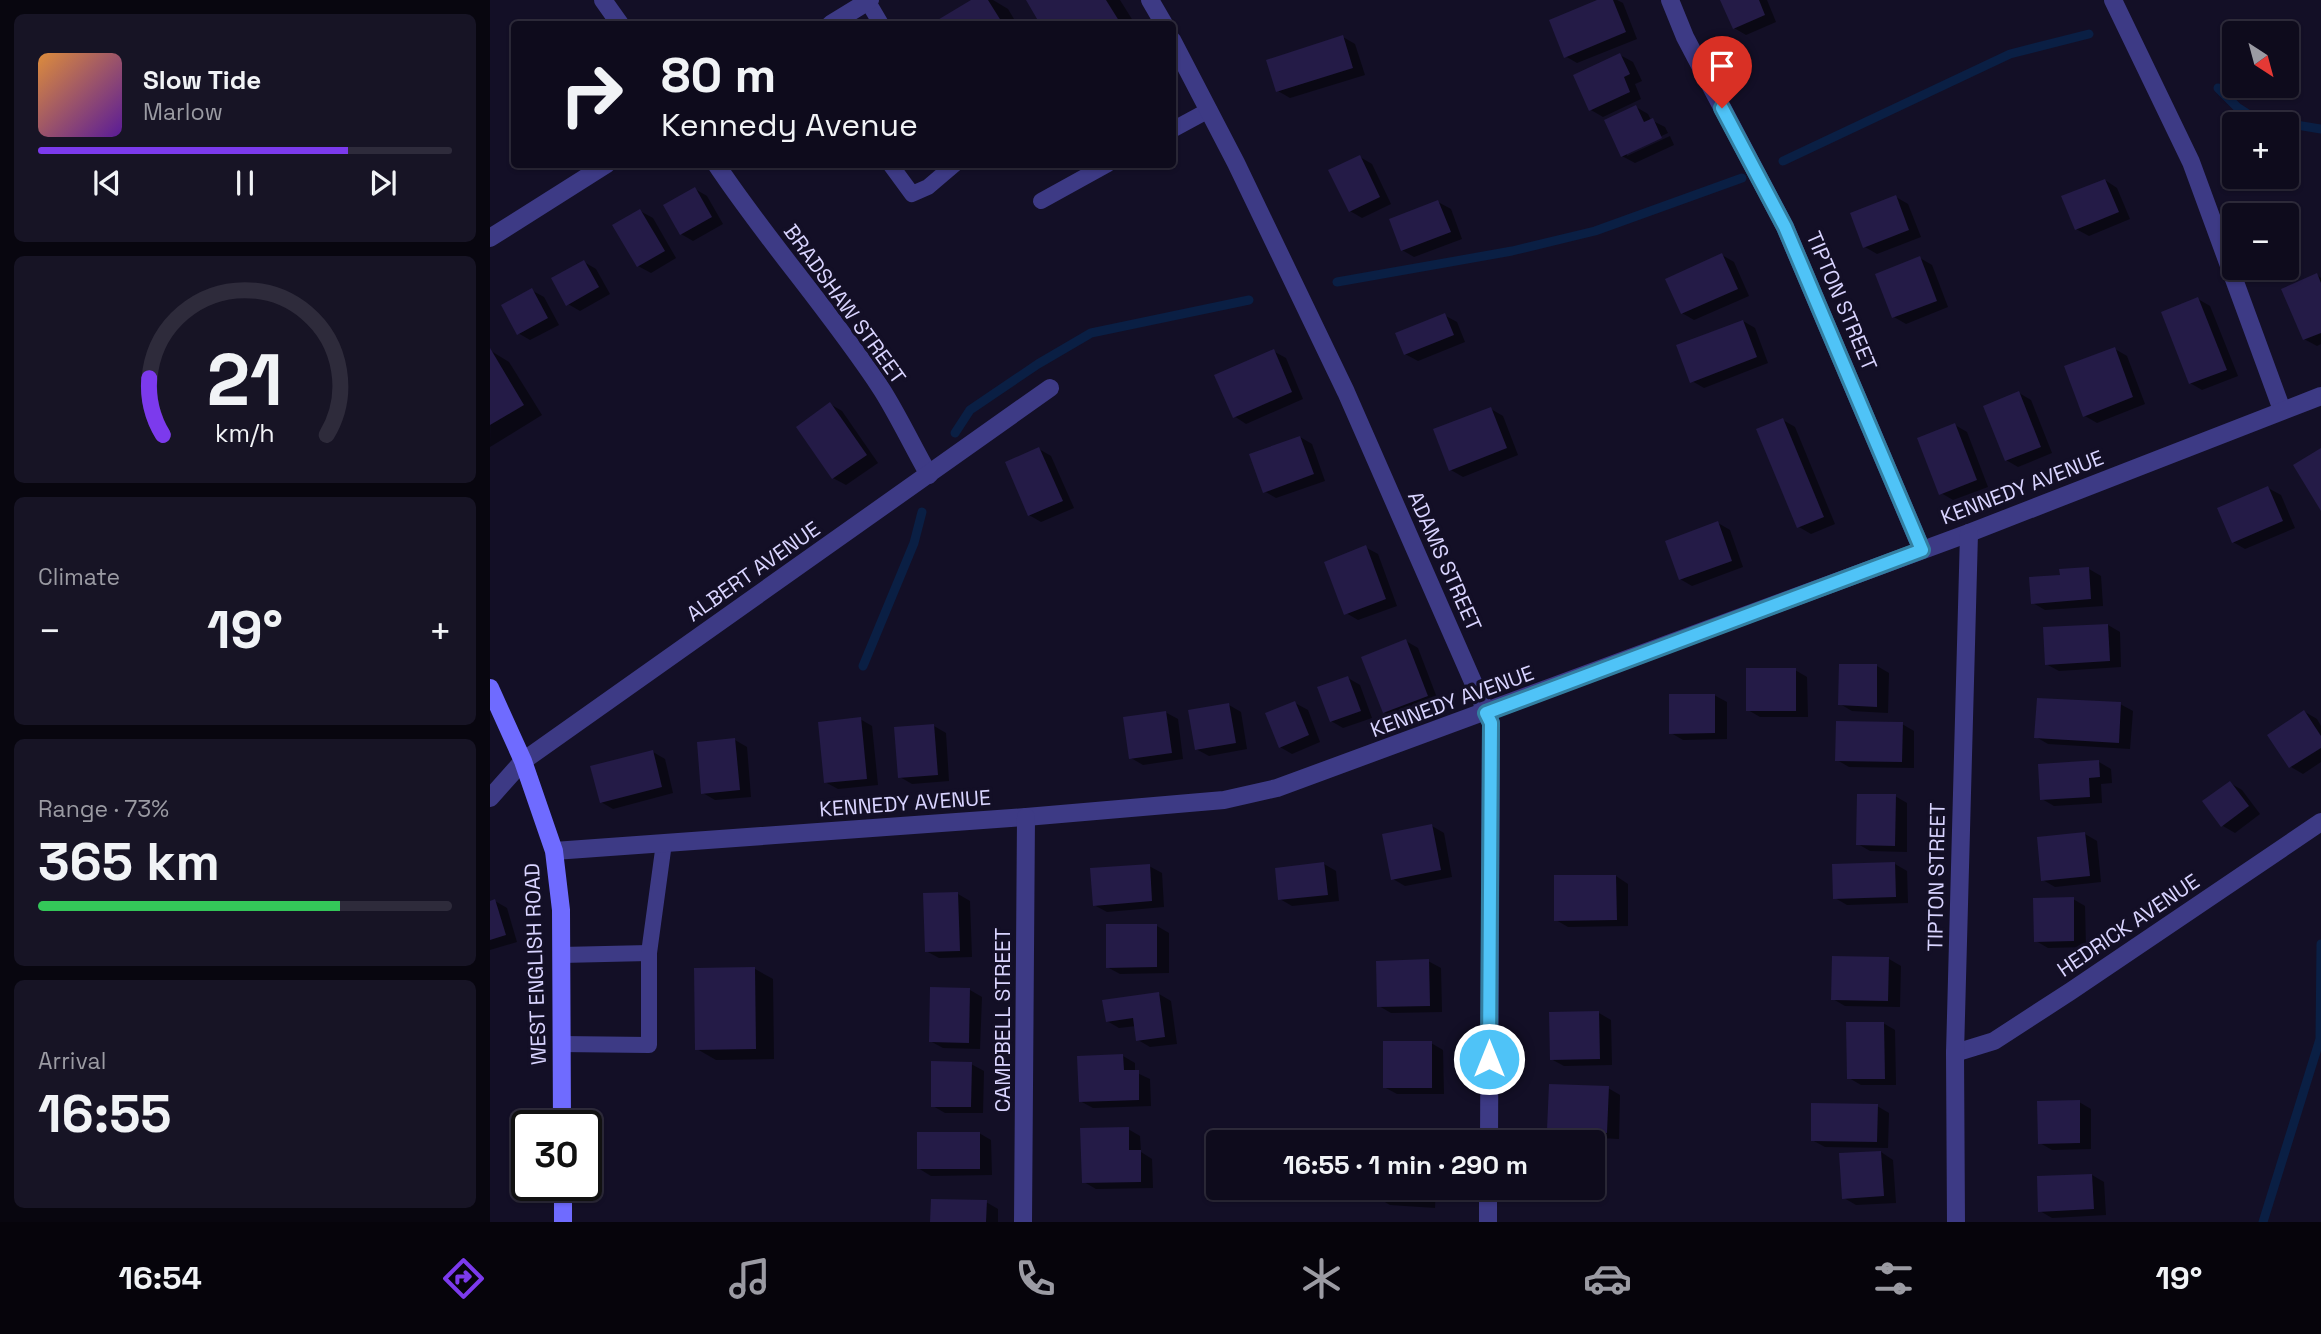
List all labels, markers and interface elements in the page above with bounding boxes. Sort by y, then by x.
north arrow [2222,21,2300,98]
map controls [2222,21,2299,280]
pin [1692,36,1752,108]
text: 80 m [661,44,776,106]
icon: arrive [1703,47,1741,85]
icon: right [546,49,637,140]
text: Slow Tide [143,63,261,97]
text: Marlow [143,97,223,127]
text: Kennedy Avenue [661,105,918,145]
button: + [2222,112,2299,189]
icon: previous [88,164,126,202]
icon: pause [226,164,264,202]
icon: next [364,164,402,202]
button: − [2222,203,2299,280]
street label: BRADSHAW STREET [778,219,912,389]
street label: TIPTON STREET [1800,227,1884,375]
text: 21 [207,334,283,427]
text: km/h [215,417,275,449]
street label: KENNEDY AVENUE [1937,444,2107,530]
street label: ADAMS STREET [1402,487,1488,635]
street label: ALBERT AVENUE [681,515,825,627]
text: Climate [38,562,120,592]
text: 19° [207,597,283,663]
text: − [38,607,62,655]
text: + [428,607,452,655]
street label: KENNEDY AVENUE [1367,659,1537,743]
street label: KENNEDY AVENUE [818,784,992,822]
text: Range · 73% [38,794,169,824]
street label: TIPTON STREET [1921,802,1951,952]
text: 365 km [38,829,220,895]
street label: WEST ENGLISH ROAD [518,863,552,1065]
street label: HEDRICK AVENUE [2052,867,2204,983]
street label: CAMPBELL STREET [989,928,1016,1112]
position arrow [1452,1022,1526,1096]
text: Arrival [38,1046,106,1076]
text: 16:55 [38,1081,172,1147]
speed limit sign: 30 [511,1110,602,1201]
text: 16:55 · 1 min · 290 m [1283,1148,1528,1182]
icon: directions [439,1254,488,1303]
icon: music [725,1254,774,1303]
icon: phone [1011,1254,1060,1303]
icon: climate [1297,1254,1346,1303]
icon: car [1583,1254,1632,1303]
icon: filters [1869,1254,1918,1303]
text: 16:54 [119,1258,202,1298]
text: 19° [2156,1258,2202,1298]

